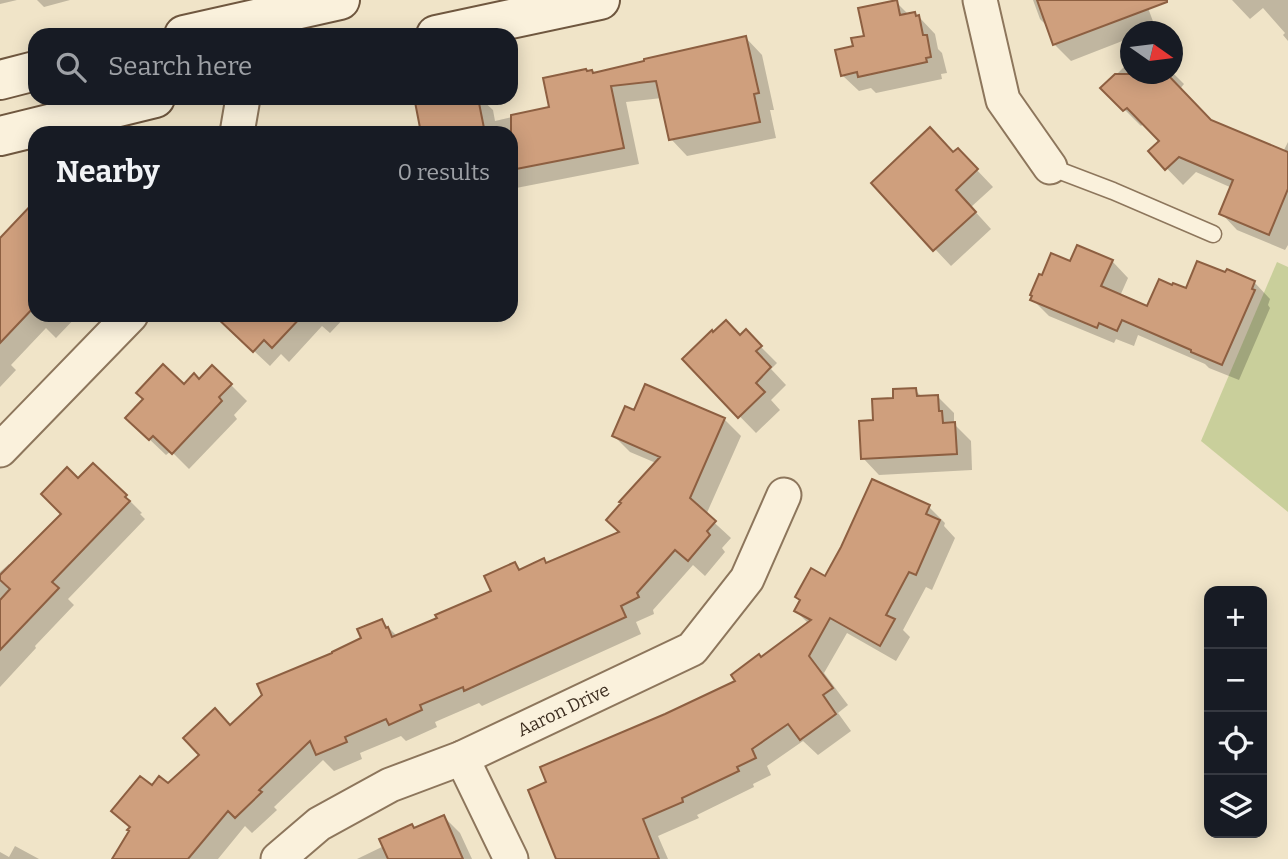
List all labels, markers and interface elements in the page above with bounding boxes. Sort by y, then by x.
north arrow [1120,21,1183,84]
search box [28,28,518,105]
icon: search [52,48,90,86]
text: Search here [108,51,252,82]
text: Nearby [56,154,160,190]
text: 0 results [397,158,490,186]
map controls [1204,586,1267,838]
button: + [1204,586,1267,649]
button: − [1204,649,1267,712]
street label: Aaron Drive [514,679,613,741]
button: locate [1204,712,1267,775]
button: layers [1204,775,1267,838]

